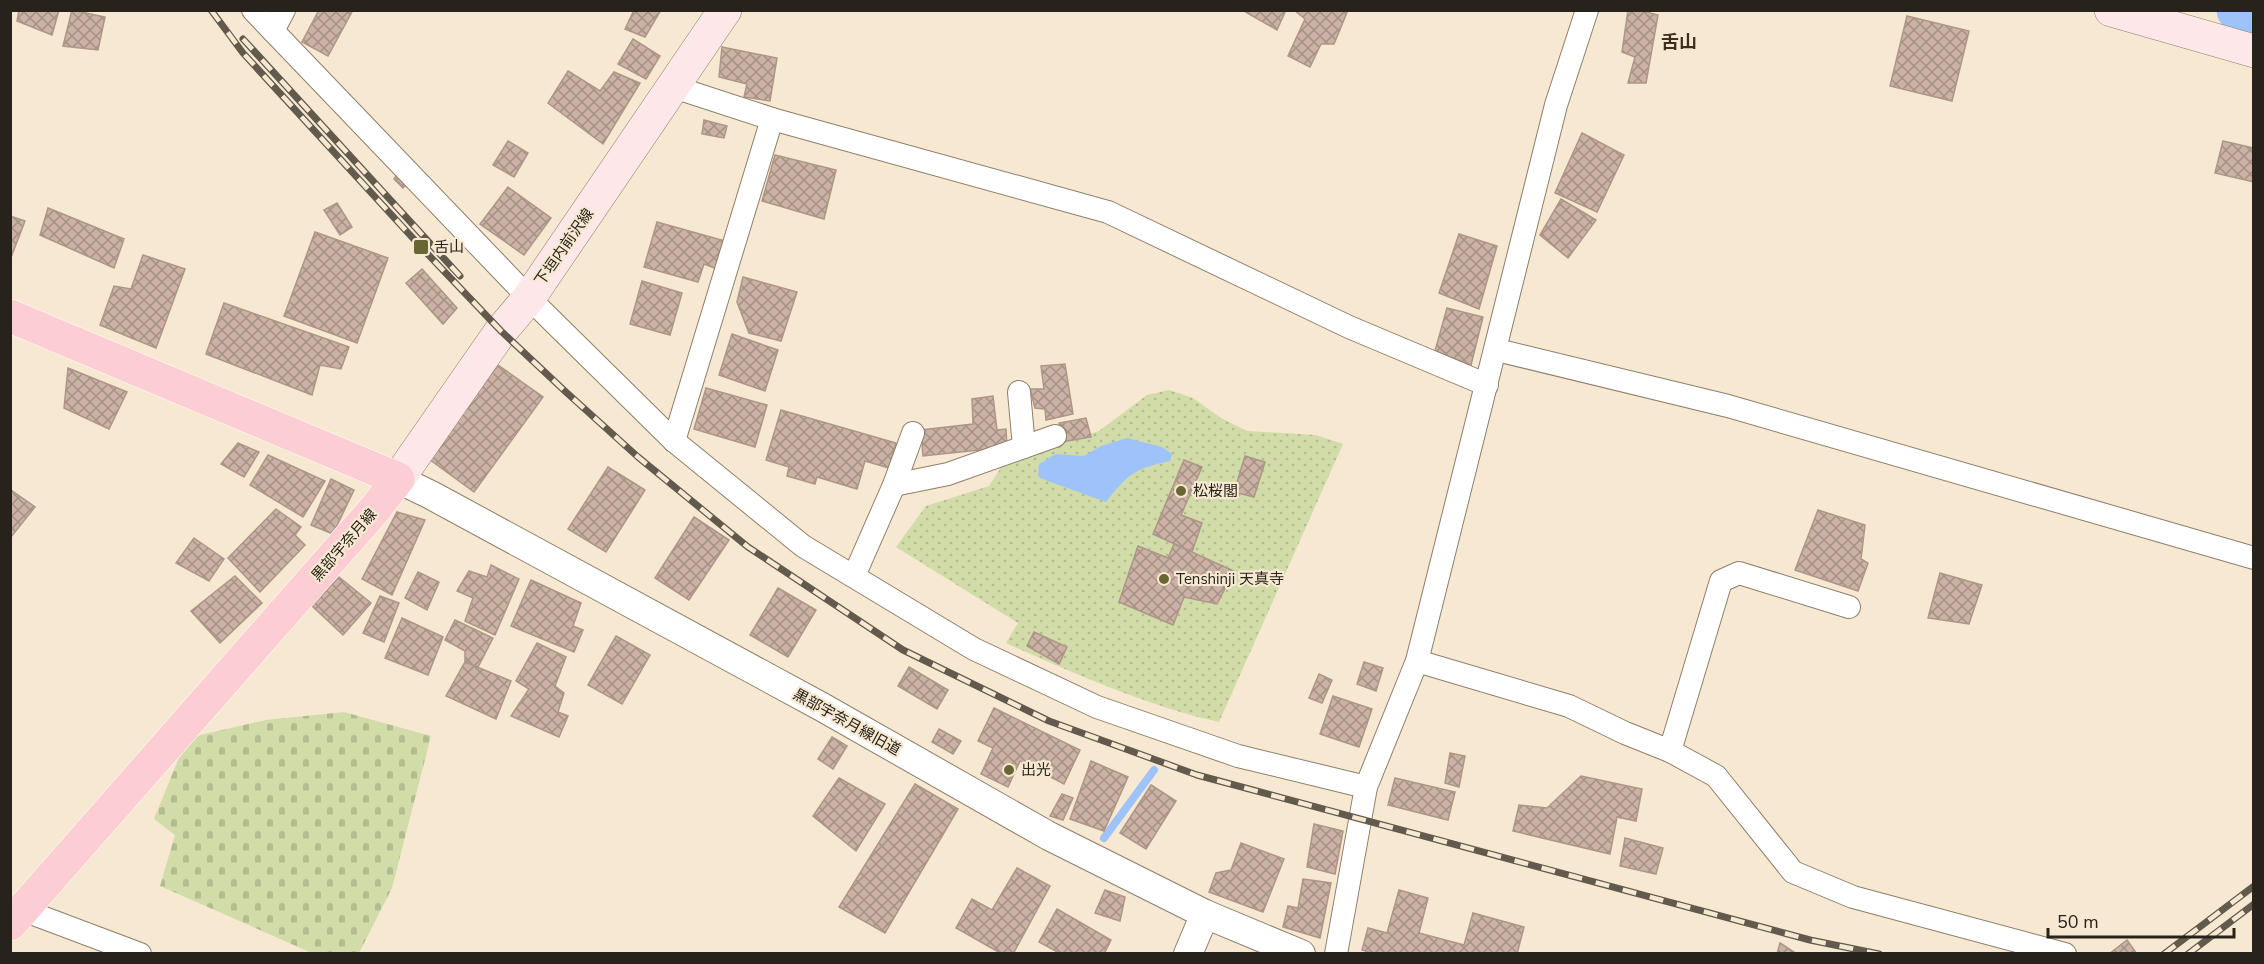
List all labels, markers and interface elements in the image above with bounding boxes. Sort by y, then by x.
district label: 舌山 [1661,30,1697,54]
street label: 下垣内前沢線 [530,204,598,290]
place label: 舌山 [434,237,464,257]
marker: 舌山 [412,238,430,256]
place label: 松桜閣 [1193,481,1238,501]
marker: 松桜閣 [1174,484,1188,498]
street label: 黒部宇奈月線 [307,504,381,586]
place label: Tenshinji 天真寺 [1176,569,1284,589]
marker: Tenshinji 天真寺 [1157,572,1171,586]
street label: 黒部宇奈月線旧道 [790,684,904,760]
place label: 出光 [1021,760,1051,780]
marker: 出光 [1002,763,1016,777]
scale bar [2048,901,2234,939]
text: 50 m [2057,910,2099,934]

